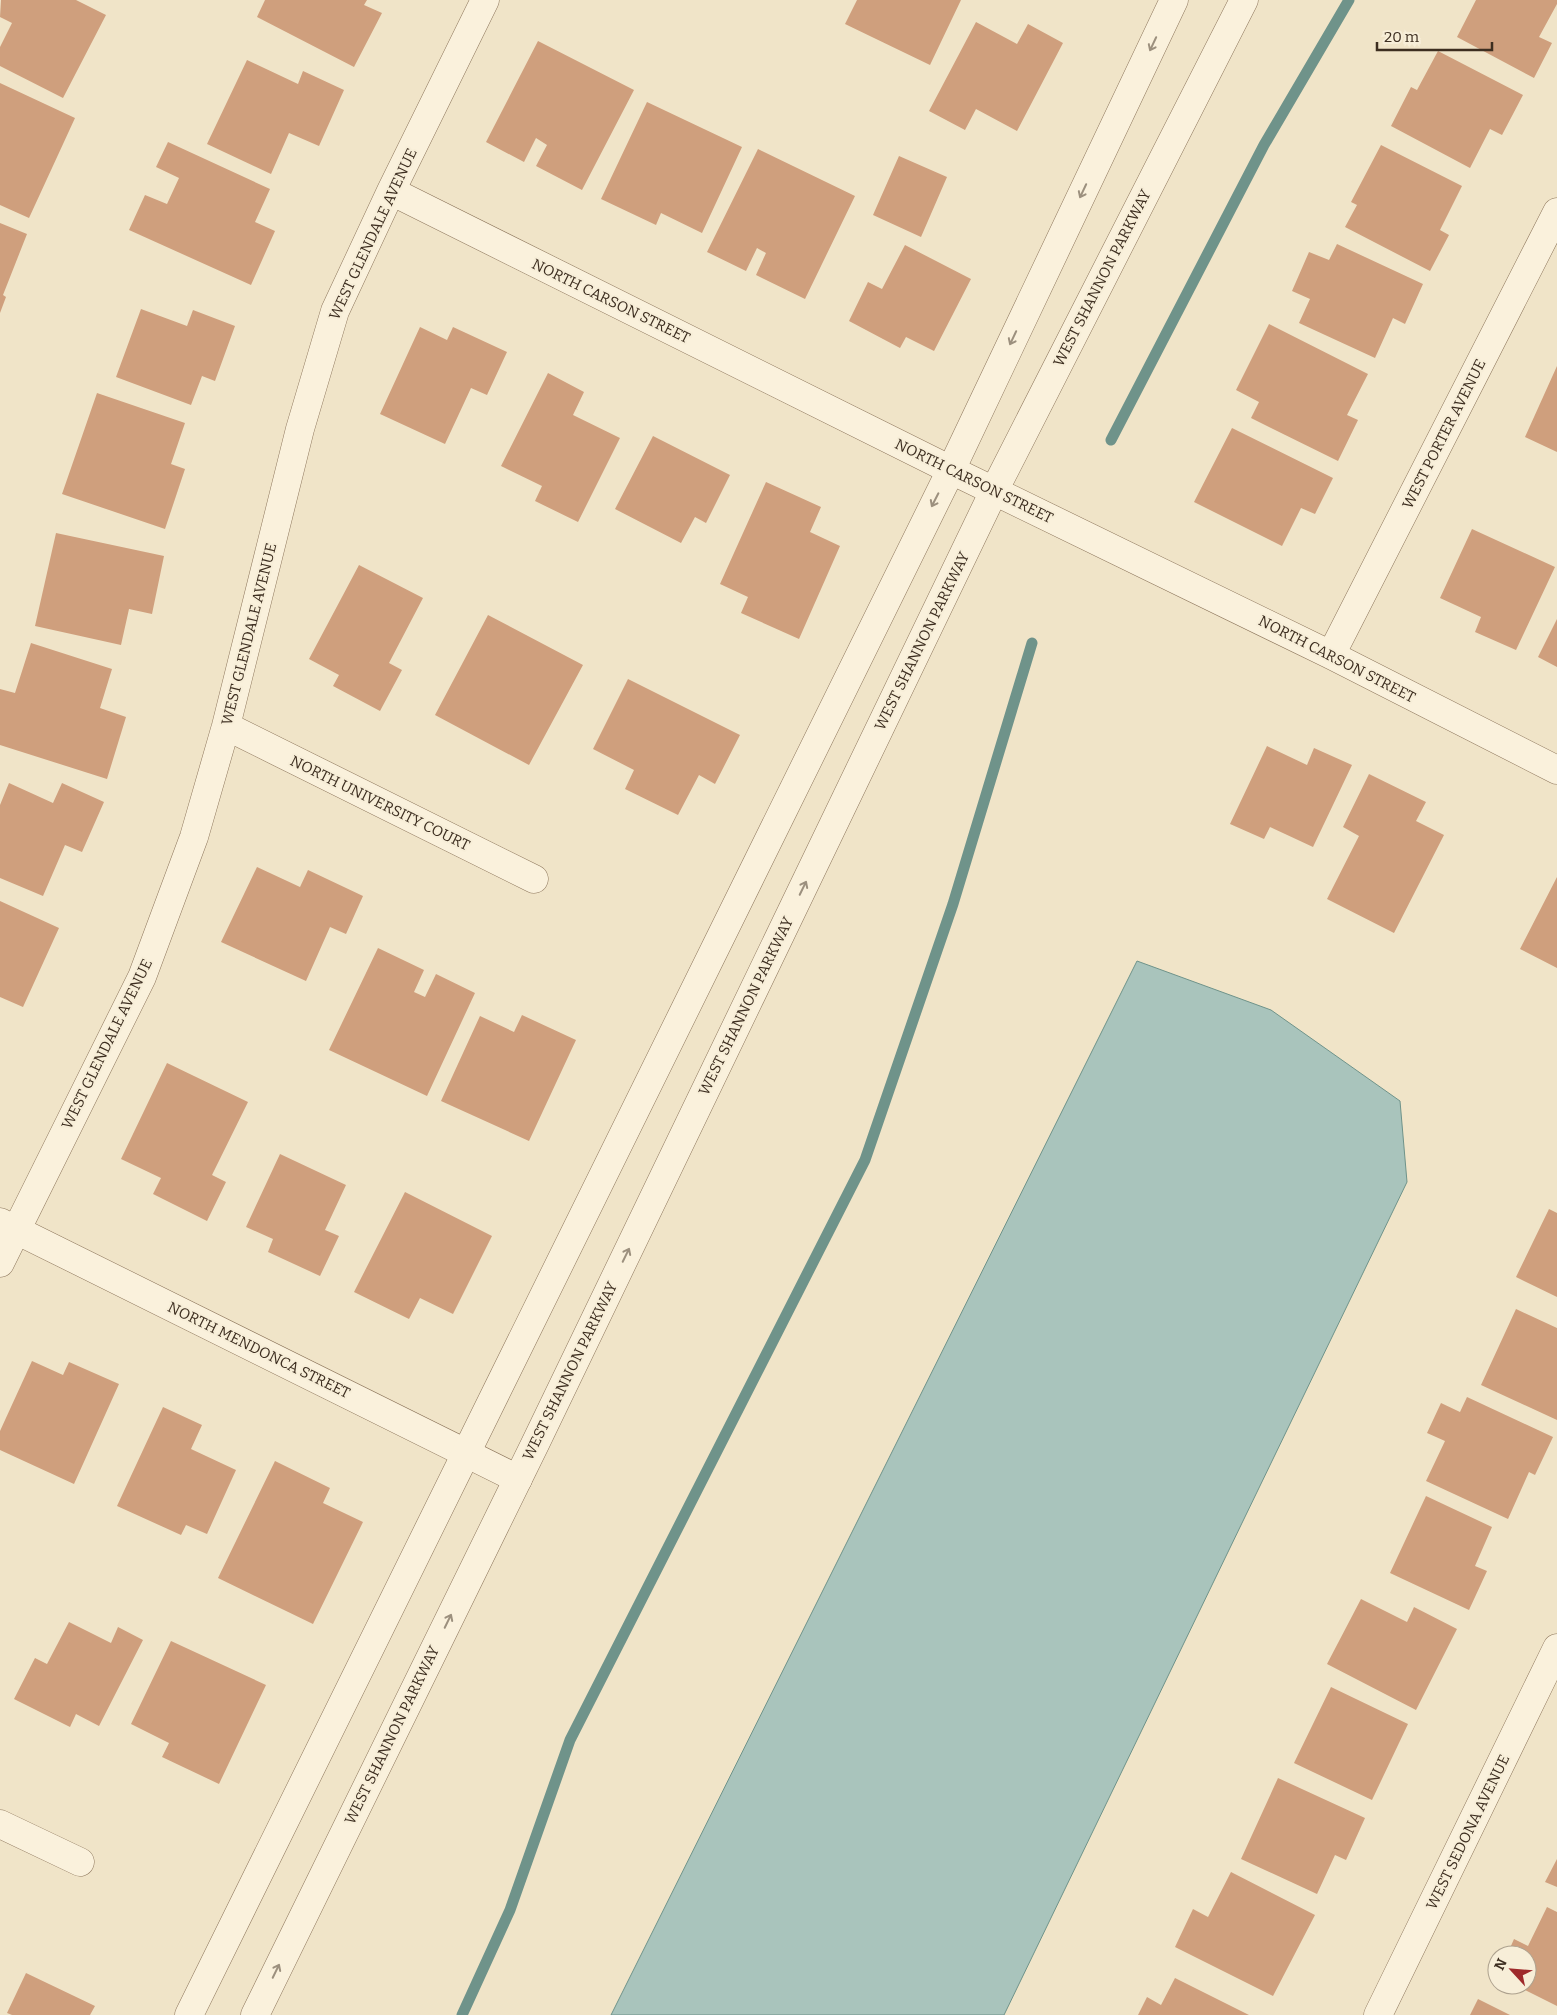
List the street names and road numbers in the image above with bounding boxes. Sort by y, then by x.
street label: WEST GLENDALE AVENUE [325,145,421,323]
street label: WEST SHANNON PARKWAY [1049,186,1155,370]
street label: NORTH CARSON STREET [529,255,693,347]
street label: WEST PORTER AVENUE [1398,356,1490,512]
street label: NORTH CARSON STREET [892,435,1056,527]
street label: WEST GLENDALE AVENUE [218,541,280,727]
street label: WEST SHANNON PARKWAY [871,549,973,733]
street label: NORTH CARSON STREET [1255,612,1419,707]
street label: NORTH UNIVERSITY COURT [287,752,473,855]
street label: WEST SHANNON PARKWAY [695,914,797,1098]
street label: WEST GLENDALE AVENUE [58,956,156,1132]
street label: WEST SHANNON PARKWAY [519,1279,621,1463]
street label: NORTH MENDONCA STREET [165,1298,353,1402]
street label: WEST SHANNON PARKWAY [341,1643,443,1827]
street label: WEST SEDONA AVENUE [1423,1751,1513,1913]

